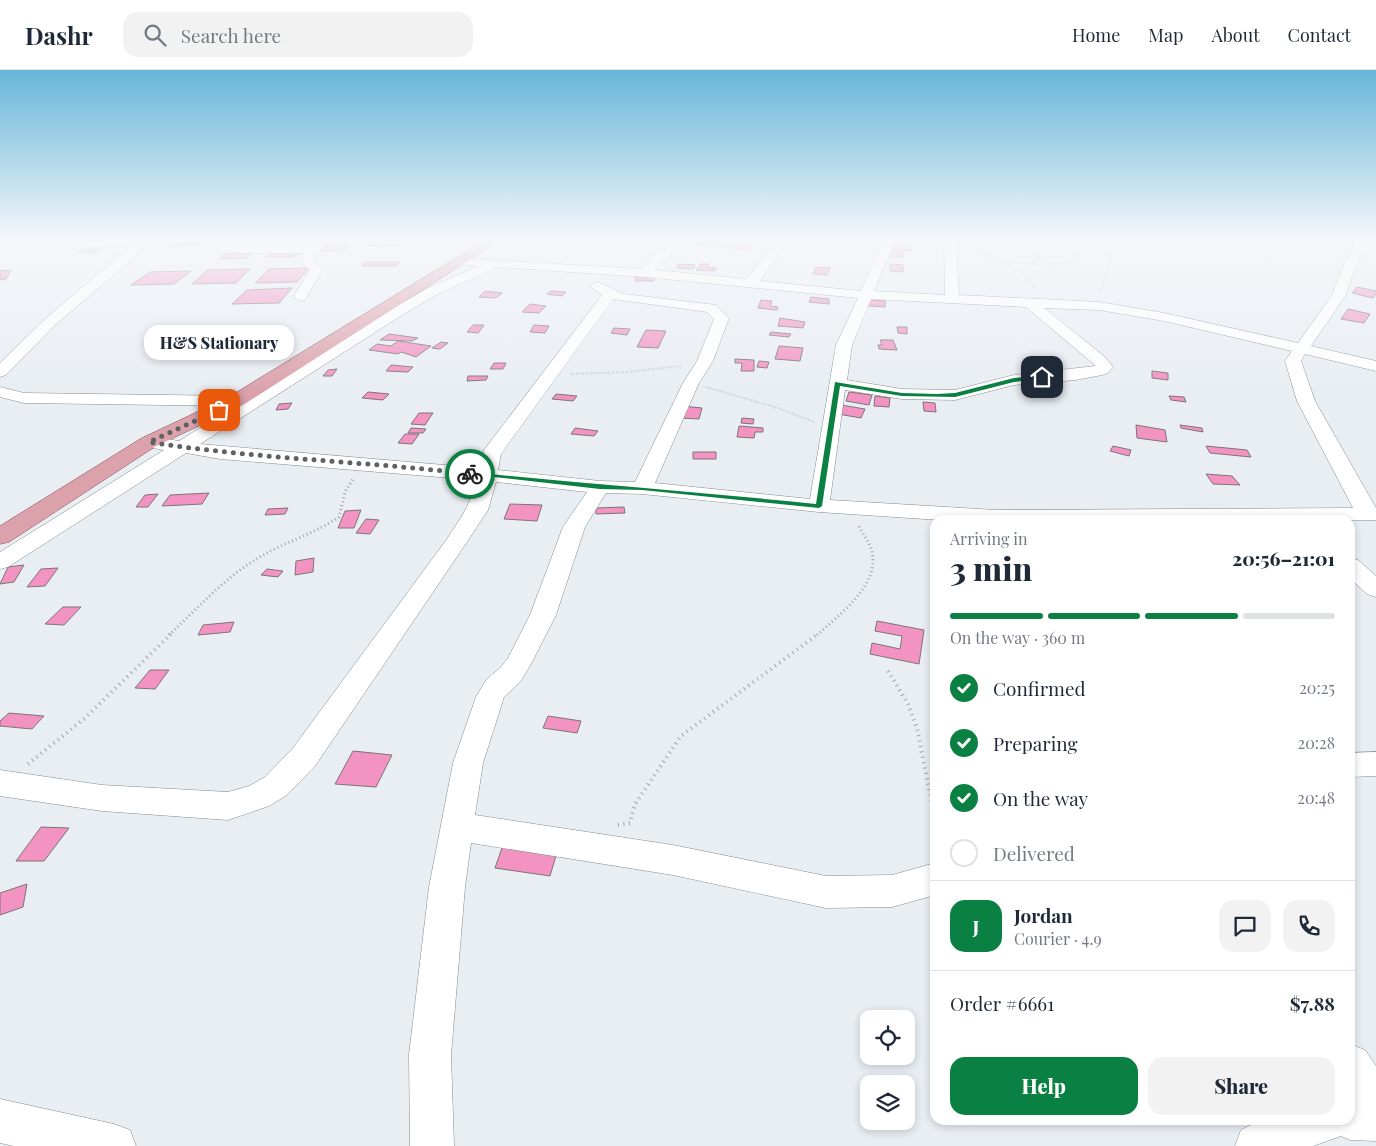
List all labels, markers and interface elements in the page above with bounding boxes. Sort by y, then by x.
search box [123,12,473,57]
text: Dashr [25,19,93,51]
icon: search [141,21,169,49]
text: Search here [181,22,281,48]
text: Home [1072,23,1120,47]
text: Map [1148,23,1183,47]
text: About [1211,23,1260,47]
text: Contact [1288,23,1351,47]
callout: H&S Stationary [144,325,294,360]
text: H&S Stationary [160,332,278,353]
pin [1021,356,1063,398]
icon: home [1028,363,1056,391]
pin [198,389,240,431]
icon: bag [205,396,233,424]
courier [445,449,495,499]
icon: bike [456,460,484,488]
text: Arriving in [950,528,1028,549]
text: 20:56–21:01 [1232,545,1335,571]
text: 3 min [950,546,1032,589]
text: On the way · 360 m [950,627,1085,648]
icon: check [950,674,978,702]
text: Confirmed [993,675,1086,701]
text: 20:25 [1299,677,1335,698]
icon: check [950,729,978,757]
text: Preparing [993,730,1078,756]
text: 20:28 [1297,732,1335,753]
icon: check [950,784,978,812]
text: On the way [993,785,1088,811]
text: 20:48 [1297,787,1335,808]
text: Delivered [993,840,1075,866]
button: chat [1219,900,1271,952]
button: phone [1283,900,1335,952]
text: Jordan [1014,902,1073,928]
text: J [973,913,979,939]
text: Courier · 4.9 [1014,928,1102,949]
text: Order #6661 [950,990,1054,1016]
text: $7.88 [1290,990,1335,1016]
map controls [860,1010,915,1130]
button: locate [860,1010,915,1065]
button: Help [950,1057,1138,1115]
button: Share [1148,1057,1335,1115]
button: layers [860,1075,915,1130]

